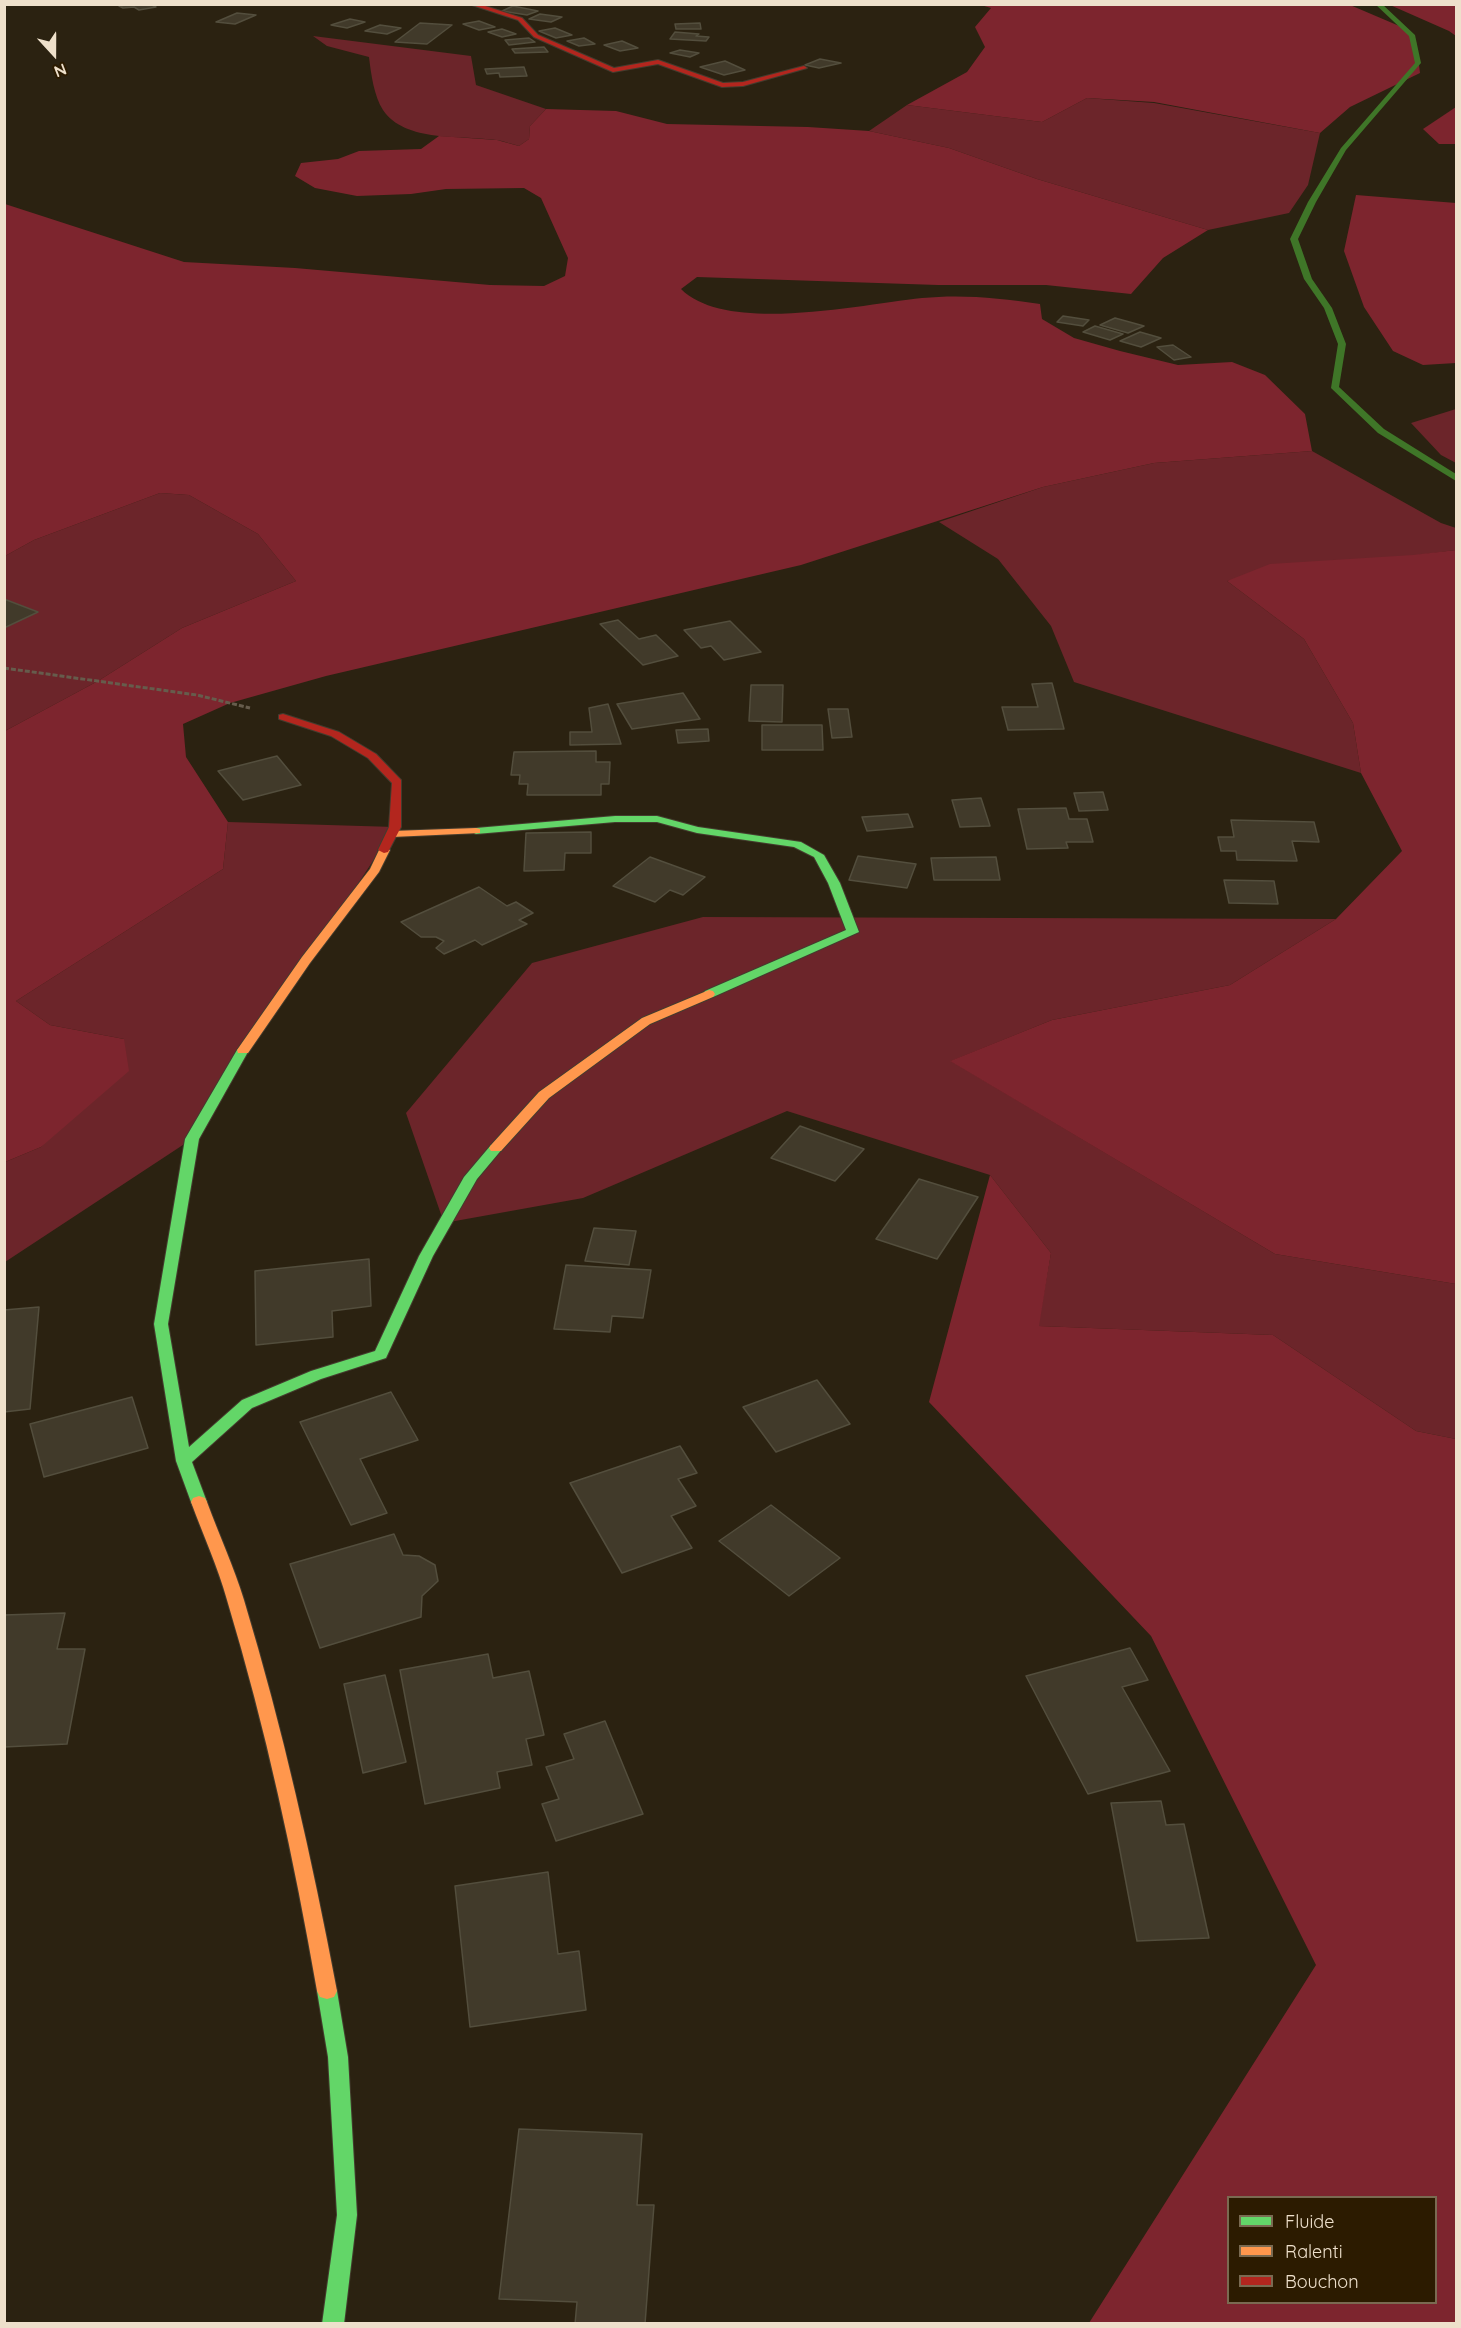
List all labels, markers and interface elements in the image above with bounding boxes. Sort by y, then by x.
north arrow [24,24,84,84]
text: N [51,59,70,82]
legend [1227,2196,1437,2304]
text: Fluide [1285,2210,1334,2233]
text: Ralenti [1285,2240,1343,2263]
text: Bouchon [1285,2270,1359,2293]

